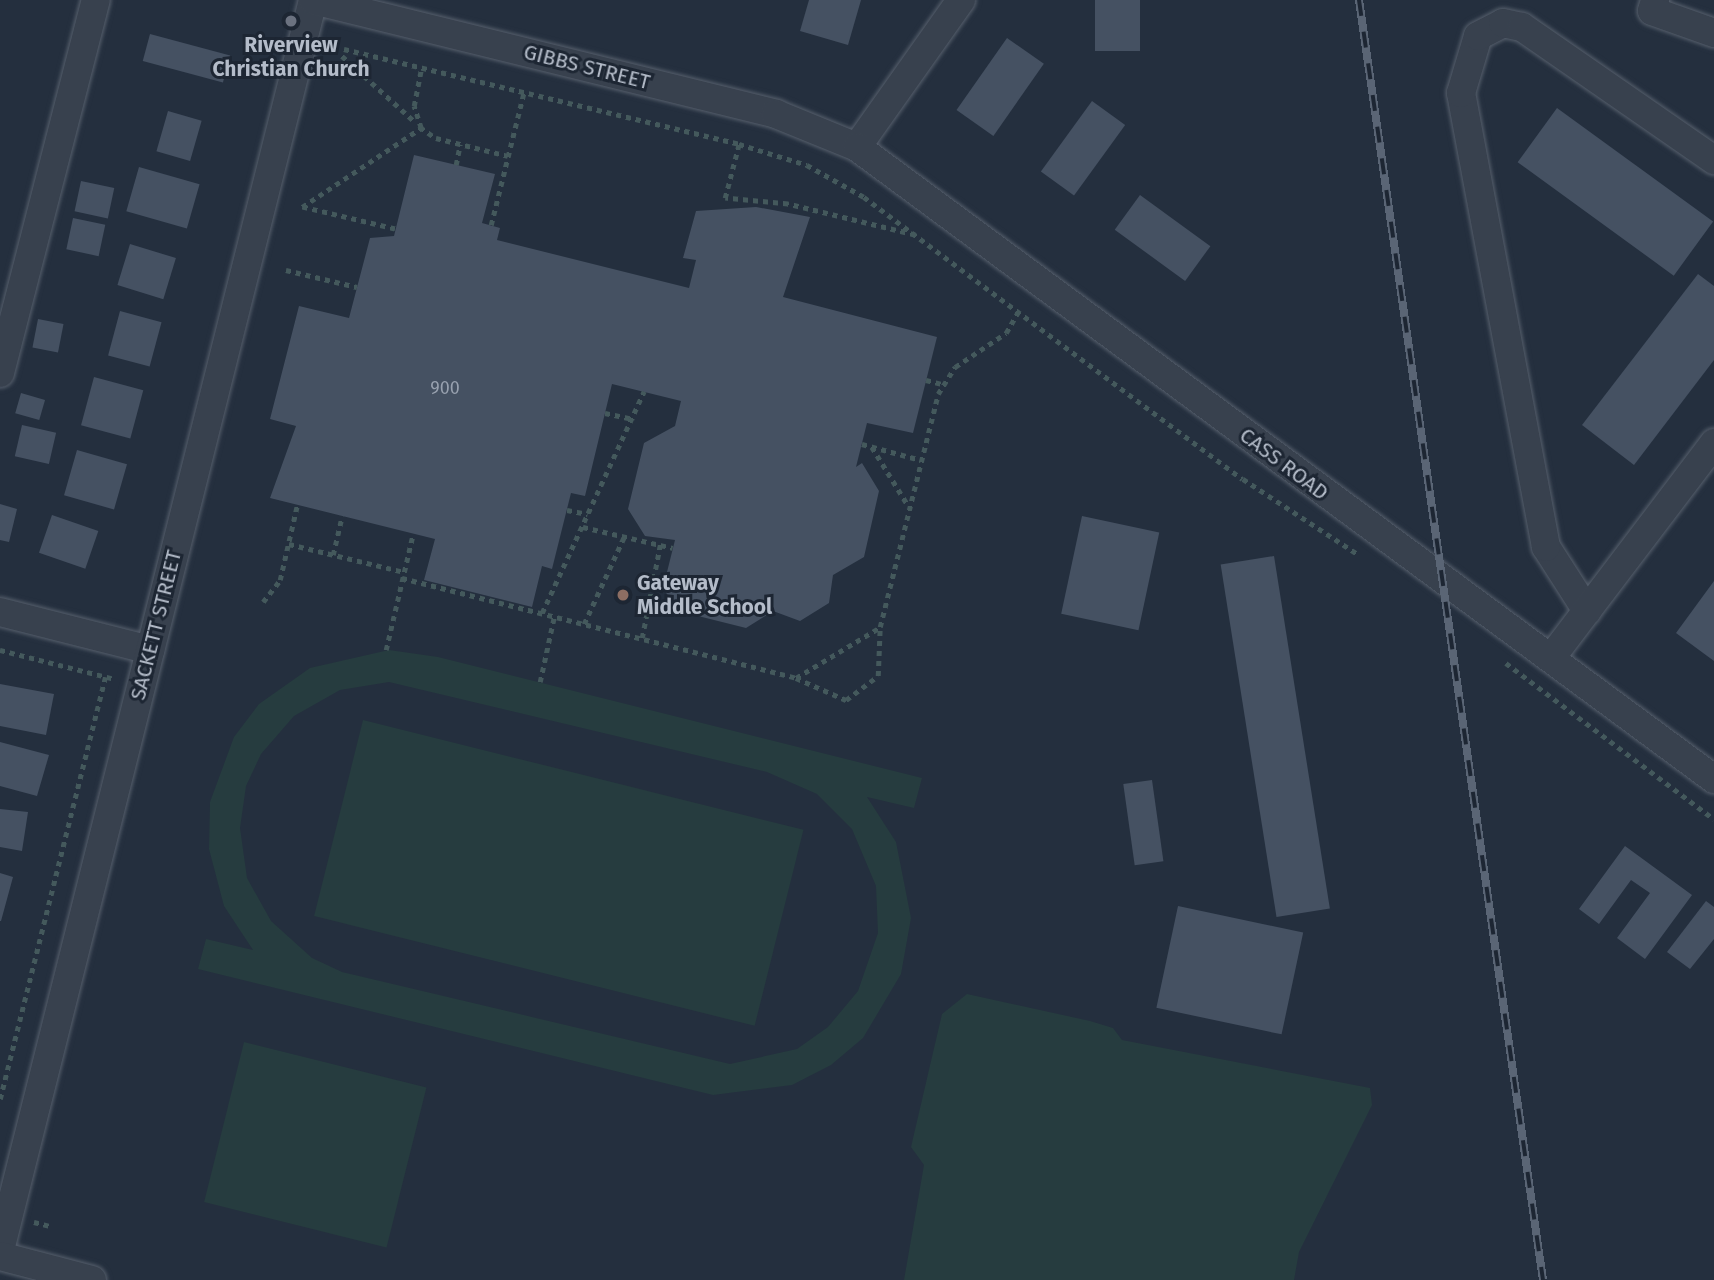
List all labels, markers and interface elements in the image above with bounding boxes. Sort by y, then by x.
marker: Riverview Christian Church [283,13,299,29]
place label: Riverview Christian Church [212,32,370,82]
street label: GIBBS STREET [521,39,653,95]
house number: 900 [430,377,460,399]
street label: CASS ROAD [1235,423,1333,505]
street label: SACKETT STREET [125,547,187,703]
place label: Gateway Middle School [637,570,772,620]
marker: Gateway Middle School [615,587,631,603]

